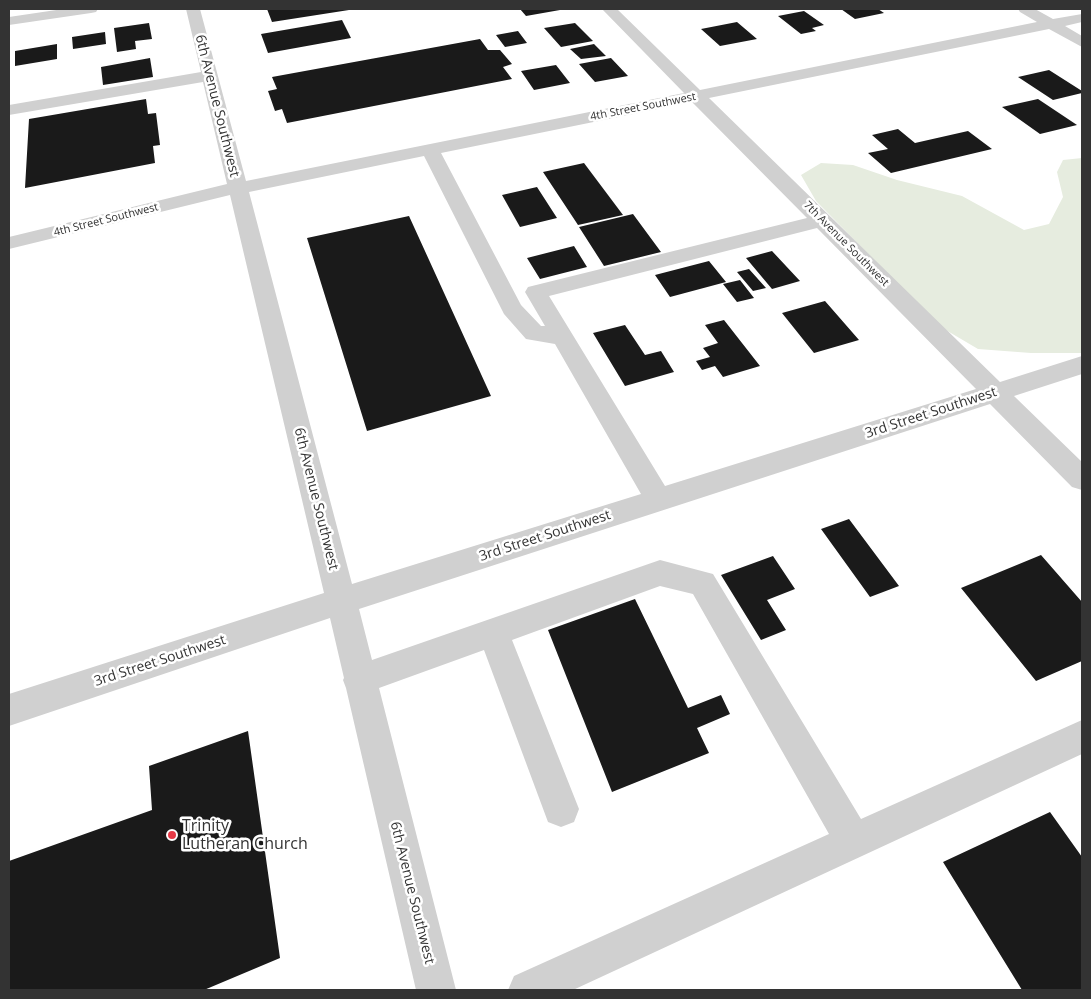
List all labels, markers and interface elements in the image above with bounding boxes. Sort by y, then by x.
street label: 6th Avenue Southwest [191,33,243,179]
street label: 4th Street Southwest [589,90,697,124]
street label: 7th Avenue Southwest [801,199,891,289]
street label: 4th Street Southwest [52,201,160,239]
street label: 3rd Street Southwest [863,384,999,442]
street label: 6th Avenue Southwest [290,426,342,572]
street label: 3rd Street Southwest [477,507,613,565]
street label: 3rd Street Southwest [92,632,228,690]
place label: Trinity Lutheran Church [182,816,308,854]
street label: 6th Avenue Southwest [386,820,438,966]
marker: Trinity Lutheran Church [166,829,178,841]

